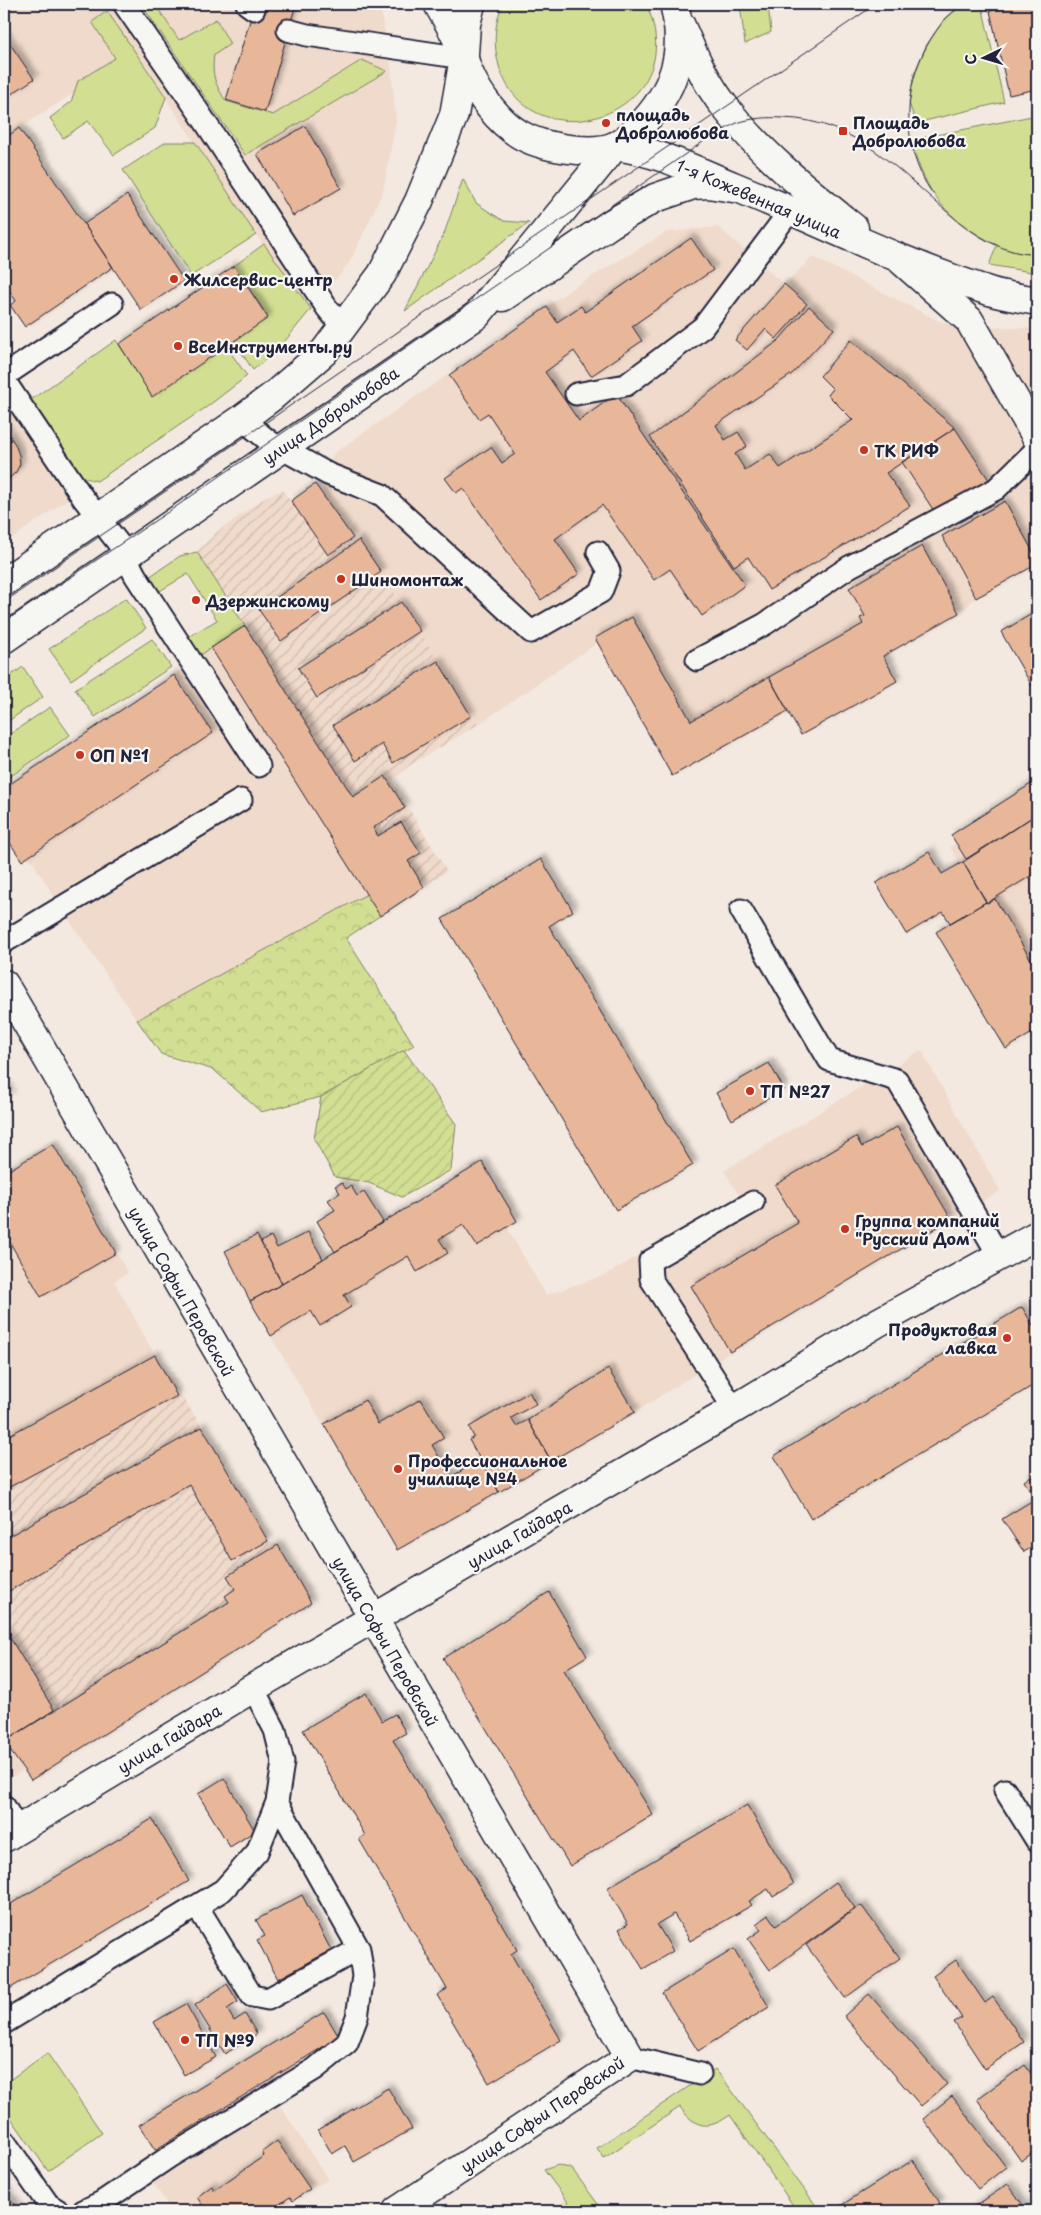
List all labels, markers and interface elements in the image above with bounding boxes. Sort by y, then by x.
north arrow [958,32,1008,82]
text: С [960,53,981,65]
place label: площадь Добролюбова [615,102,729,144]
place label: Площадь Добролюбова [852,110,966,152]
marker: площадь Добролюбова [600,117,612,129]
marker: Площадь Добролюбова [837,125,849,137]
street label: 1-я Кожевенная улица [673,152,845,244]
place label: Жилсервис-центр [183,267,333,291]
marker: Жилсервис-центр [168,273,180,285]
place label: ВсеИнструменты.ру [188,334,352,358]
marker: ВсеИнструменты.ру [172,340,184,352]
street label: улица Добролюбова [257,360,403,470]
place label: ТК РИФ [874,438,939,462]
marker: ТК РИФ [858,444,870,456]
place label: Шиномонтаж [351,567,464,591]
marker: Шиномонтаж [335,573,347,585]
place label: Дзержинскому [205,588,329,612]
marker: Дзержинскому [190,594,202,606]
place label: ОП №1 [90,743,149,767]
marker: ОП №1 [74,749,86,761]
place label: ТП №27 [760,1079,831,1103]
marker: ТП №27 [744,1085,756,1097]
street label: улица Софьи Перовской [123,1201,241,1381]
place label: Группа компаний "Русский Дом" [855,1208,1000,1250]
marker: Группа компаний "Русский Дом" [839,1223,851,1235]
place label: Продуктовая лавка [888,1317,997,1359]
marker: Продуктовая лавка [1001,1332,1013,1344]
place label: Профессиональное училище №4 [408,1448,567,1490]
marker: Профессиональное училище №4 [392,1463,404,1475]
street label: улица Гайдара [462,1494,576,1574]
street label: улица Софьи Перовской [327,1551,445,1731]
street label: улица Гайдара [112,1697,226,1779]
place label: ТП №9 [195,2028,254,2052]
marker: ТП №9 [179,2034,191,2046]
street label: улица Софьи Перовской [455,2050,629,2178]

